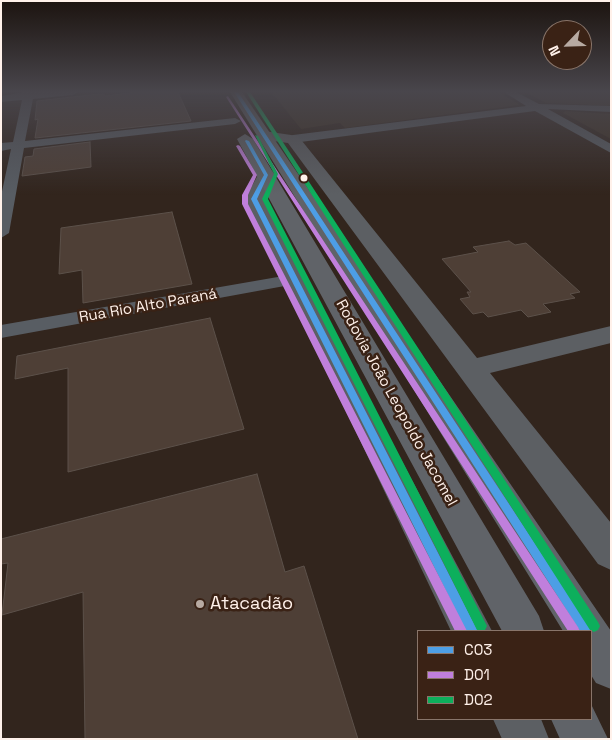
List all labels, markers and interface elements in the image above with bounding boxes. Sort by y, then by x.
north arrow [542,20,592,70]
text: N [544,43,564,59]
unlabelled marker [299,173,309,183]
street label: Rua Rio Alto Paraná [78,285,218,327]
street label: Rodovia João Leopoldo Jacomel [332,297,460,509]
place label: Atacadão [210,593,293,615]
marker: Atacadão [194,598,206,610]
legend [417,630,592,720]
text: C03 [464,640,492,659]
text: D01 [464,665,490,684]
text: D02 [464,690,493,709]

